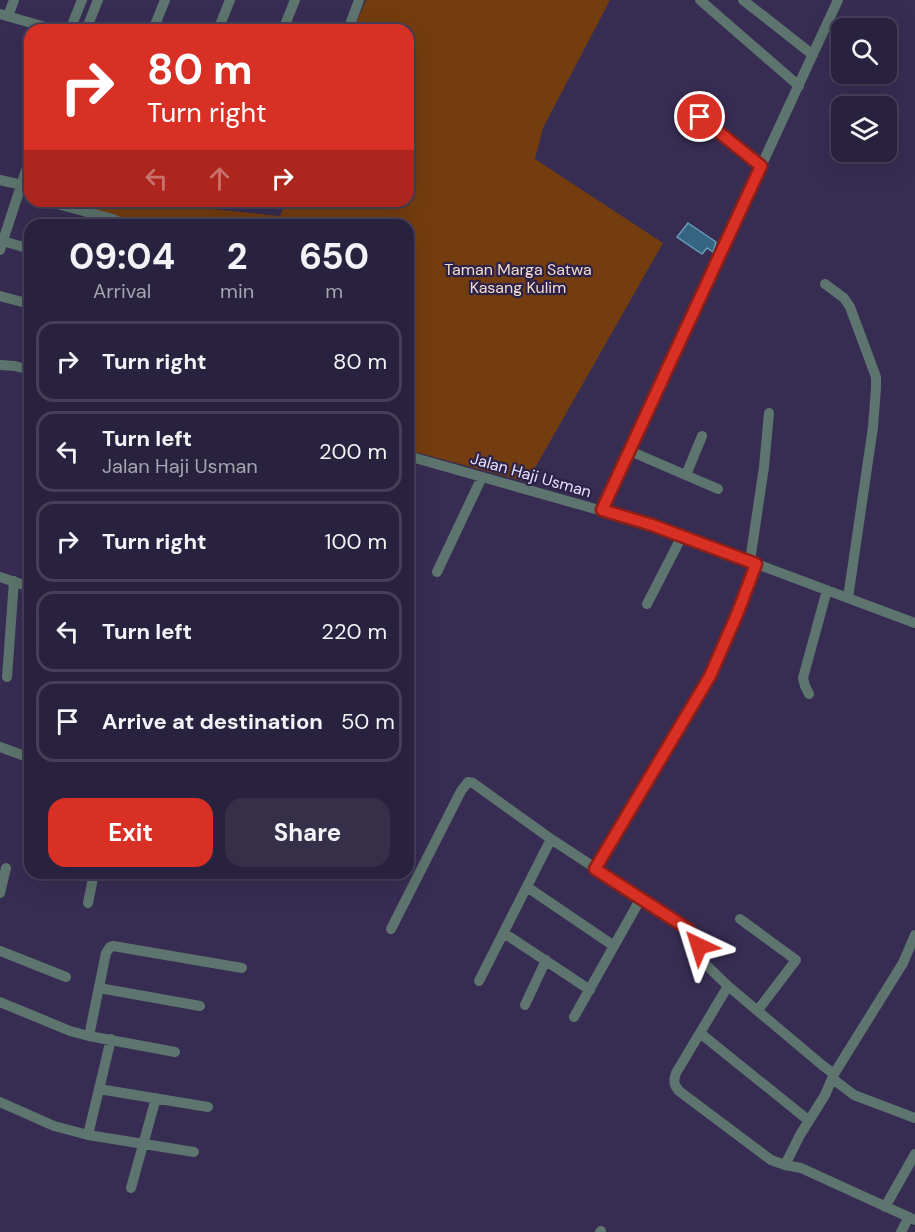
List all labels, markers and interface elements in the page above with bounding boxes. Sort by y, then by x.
map controls [831,18,897,162]
button: search [831,18,897,84]
text: 80 m [147,42,253,97]
icon: right [48,48,126,126]
pin [674,91,725,142]
text: Turn right [147,95,267,130]
button: layers [831,96,897,162]
icon: arrive [683,100,716,133]
icon: left [140,162,173,195]
icon: ahead [203,162,236,195]
icon: right [266,162,299,195]
text: 09:04 [69,233,175,280]
text: 2 [227,233,248,280]
text: 650 [299,233,369,280]
park label: Taman Marga Satwa Kasang Kulim [444,259,592,298]
text: Arrival [93,278,151,304]
text: min [220,278,254,304]
text: m [325,278,343,304]
icon: right [51,345,84,378]
text: Turn right [102,347,207,376]
text: 80 m [333,347,387,376]
text: Turn left [102,424,192,453]
icon: left [51,435,84,468]
text: 200 m [319,437,387,466]
street label: Jalan Haji Usman [468,448,594,502]
text: Jalan Haji Usman [102,453,258,479]
icon: right [51,525,84,558]
text: Turn right [102,527,207,556]
text: 100 m [325,527,387,556]
icon: left [51,615,84,648]
text: Turn left [102,617,192,646]
text: 220 m [321,617,387,646]
icon: arrive [51,705,84,738]
text: Arrive at destination [102,707,323,736]
text: 50 m [341,707,395,736]
button: Exit [48,798,213,867]
button: Share [225,798,390,867]
position arrow [667,914,731,978]

